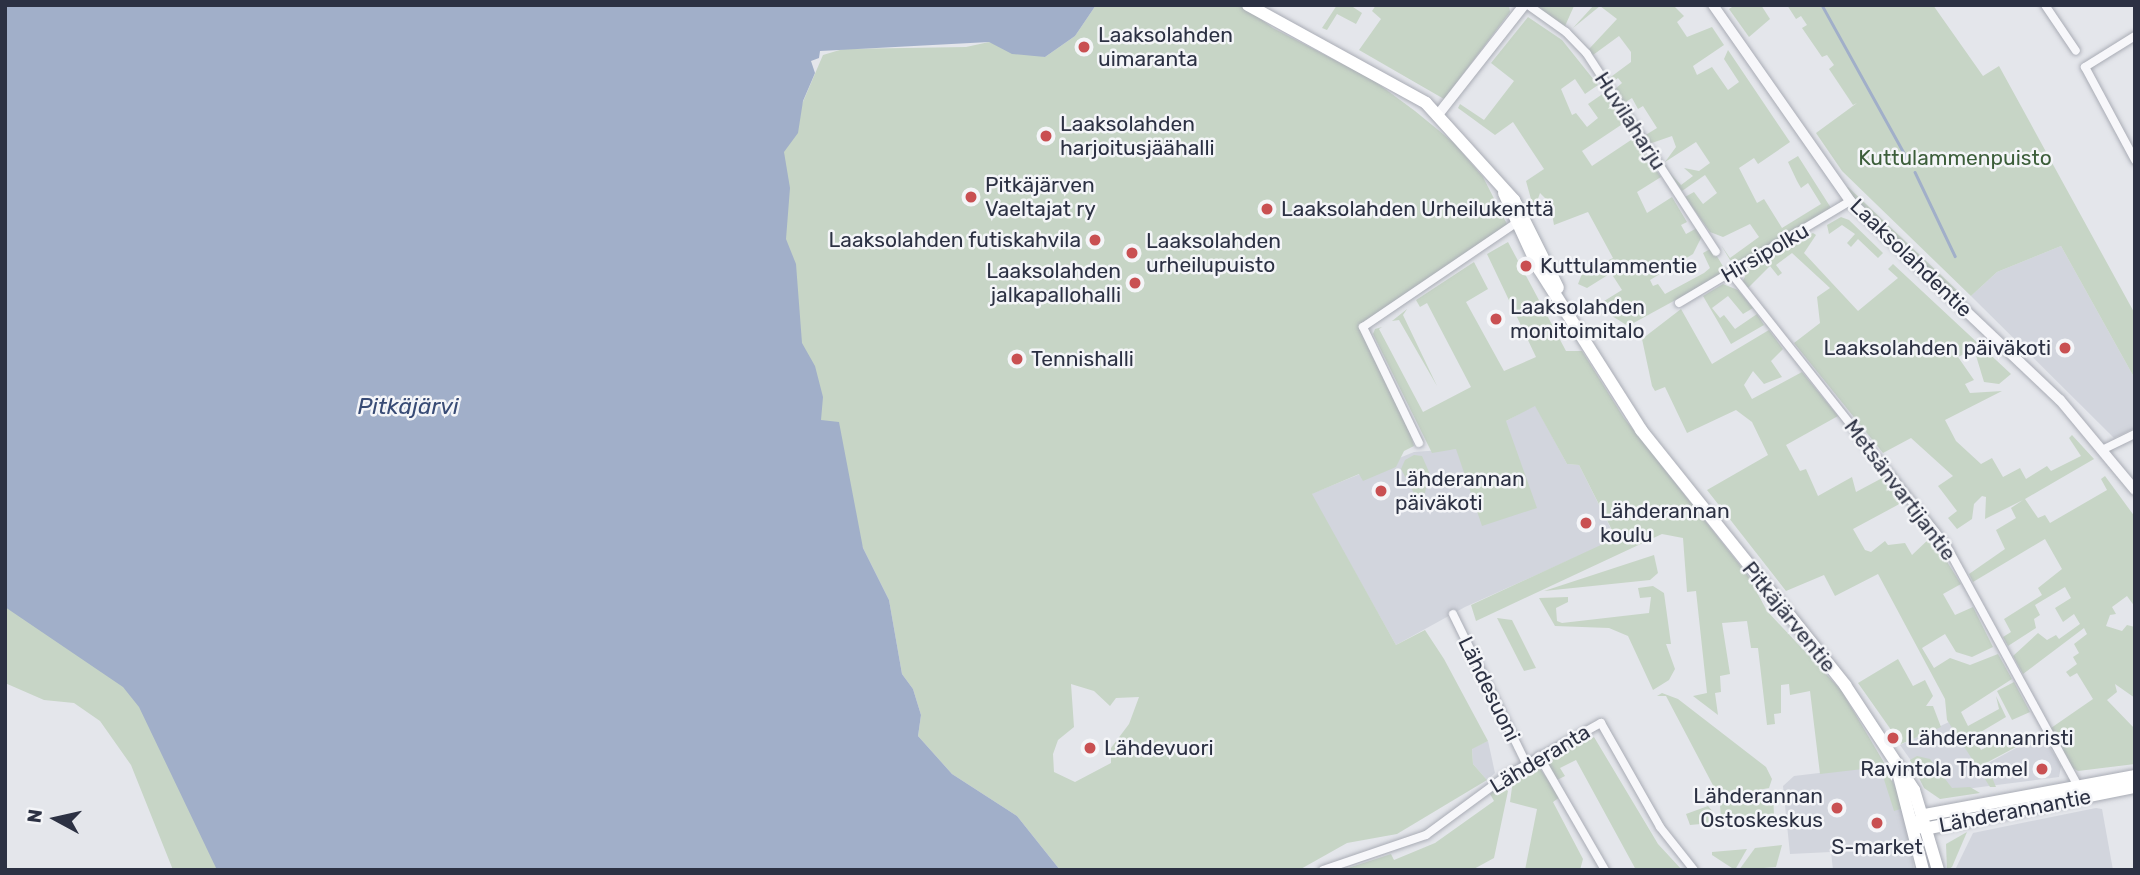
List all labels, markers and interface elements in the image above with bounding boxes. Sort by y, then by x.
place label: Laaksolahden uimaranta [1098,22,1233,72]
marker: Laaksolahden uimaranta [1076,39,1092,55]
street label: Huvilaharju [1589,67,1671,175]
place label: Laaksolahden harjoitusjäähalli [1060,111,1215,161]
marker: Laaksolahden harjoitusjäähalli [1038,128,1054,144]
park label: Kuttulammenpuisto [1858,145,2052,171]
place label: Pitkäjärven Vaeltajat ry [985,172,1096,222]
marker: Pitkäjärven Vaeltajat ry [963,189,979,205]
street label: Laaksolahdentie [1845,193,1977,323]
place label: Laaksolahden Urheilukenttä [1281,196,1554,222]
marker: Laaksolahden Urheilukenttä [1259,201,1275,217]
street label: Hirsipolku [1717,218,1813,288]
place label: Laaksolahden futiskahvila [828,227,1081,253]
place label: Laaksolahden urheilupuisto [1146,228,1281,278]
marker: Laaksolahden futiskahvila [1087,232,1103,248]
marker: Laaksolahden urheilupuisto [1124,245,1140,261]
place label: Kuttulammentie [1540,253,1697,279]
place label: Laaksolahden jalkapallohalli [986,258,1121,308]
marker: Kuttulammentie [1518,258,1534,274]
marker: Laaksolahden jalkapallohalli [1127,275,1143,291]
place label: Laaksolahden monitoimitalo [1510,294,1645,344]
marker: Laaksolahden monitoimitalo [1488,311,1504,327]
place label: Laaksolahden päiväkoti [1823,335,2051,361]
marker: Laaksolahden päiväkoti [2057,340,2073,356]
place label: Tennishalli [1031,346,1134,372]
marker: Tennishalli [1009,351,1025,367]
water label: Pitkäjärvi [358,392,458,420]
street label: Metsänvartijantie [1839,415,1961,565]
place label: Lähderannan päiväkoti [1395,466,1525,516]
marker: Lähderannan päiväkoti [1373,483,1389,499]
place label: Lähderannan koulu [1600,498,1730,548]
marker: Lähderannan koulu [1578,515,1594,531]
street label: Pitkäjärventie [1737,557,1841,677]
street label: Lähdesuoni [1453,632,1525,746]
street label: Lähderanta [1485,719,1595,799]
place label: Lähderannanristi [1907,725,2074,751]
marker: Lähderannanristi [1885,730,1901,746]
place label: Lähdevuori [1104,735,1213,761]
marker: Lähdevuori [1082,740,1098,756]
place label: Ravintola Thamel [1860,756,2028,782]
marker: Ravintola Thamel [2034,761,2050,777]
place label: Lähderannan Ostoskeskus [1693,783,1823,833]
north arrow [21,784,91,854]
street label: Lähderannantie [1937,784,2093,838]
marker: Lähderannan Ostoskeskus [1829,800,1845,816]
text: N [22,808,47,824]
marker: S-market [1869,815,1885,831]
place label: S-market [1831,834,1923,860]

